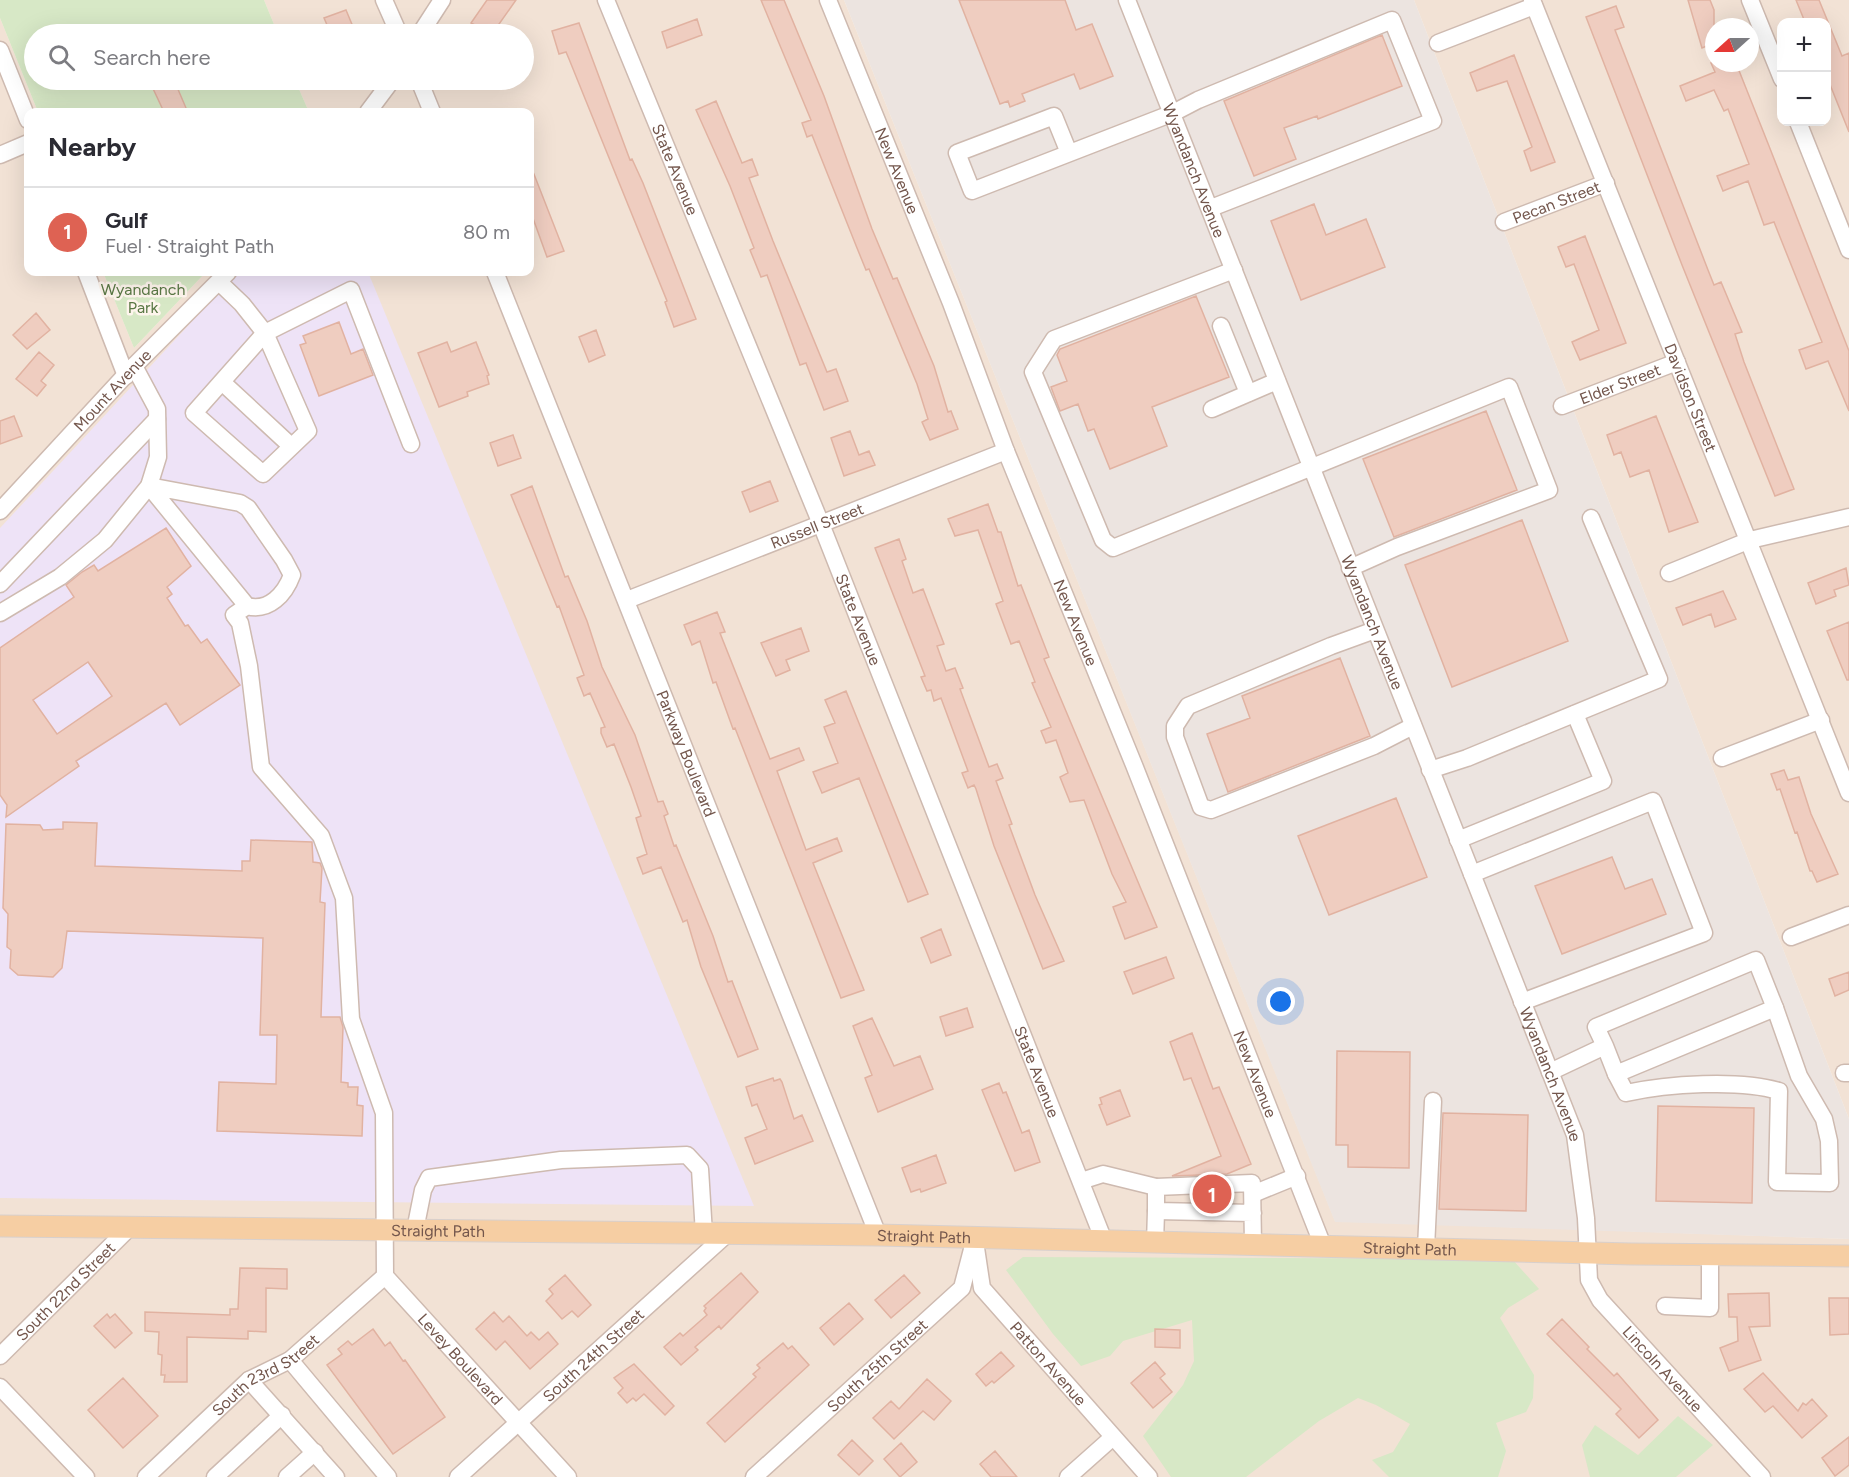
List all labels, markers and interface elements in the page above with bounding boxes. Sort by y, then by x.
north arrow [1705,18,1759,72]
map controls [1777,18,1831,126]
button: + [1777,18,1831,72]
search box [24,24,534,90]
icon: search [45,41,78,74]
text: Search here [93,44,211,71]
button: − [1777,72,1831,126]
street label: Wyandanch Avenue [1159,100,1229,240]
street label: State Avenue [648,121,703,218]
street label: New Avenue [871,124,923,217]
text: Nearby [48,131,136,163]
street label: Pecan Street [1510,177,1603,227]
text: Gulf [105,207,148,234]
text: 1 [63,220,72,244]
text: 80 m [463,220,510,244]
text: Fuel · Straight Path [105,234,274,258]
park label: Wyandanch Park [101,280,185,317]
street label: Davidson Street [1661,340,1721,454]
street label: Mount Avenue [69,345,155,435]
street label: Elder Street [1577,360,1663,408]
street label: Russell Street [768,498,866,552]
street label: Wyandanch Avenue [1338,552,1408,692]
street label: State Avenue [832,571,885,668]
street label: New Avenue [1050,576,1102,669]
street label: Parkway Boulevard [653,687,720,819]
your location [1266,987,1295,1016]
street label: Wyandanch Avenue [1516,1004,1585,1143]
street label: State Avenue [1010,1023,1064,1120]
street label: New Avenue [1230,1028,1281,1120]
pin: 1 [1192,1172,1232,1216]
street label: Straight Path [391,1221,485,1240]
street label: Straight Path [877,1225,971,1247]
street label: South 22nd Street [12,1238,119,1344]
street label: Straight Path [1363,1238,1457,1259]
street label: South 24th Street [539,1304,648,1406]
street label: Levey Boulevard [414,1309,507,1409]
street label: South 25th Street [823,1315,931,1416]
street label: Patton Avenue [1006,1317,1091,1409]
street label: Lincoln Avenue [1619,1322,1707,1416]
street label: South 23rd Street [208,1330,323,1420]

